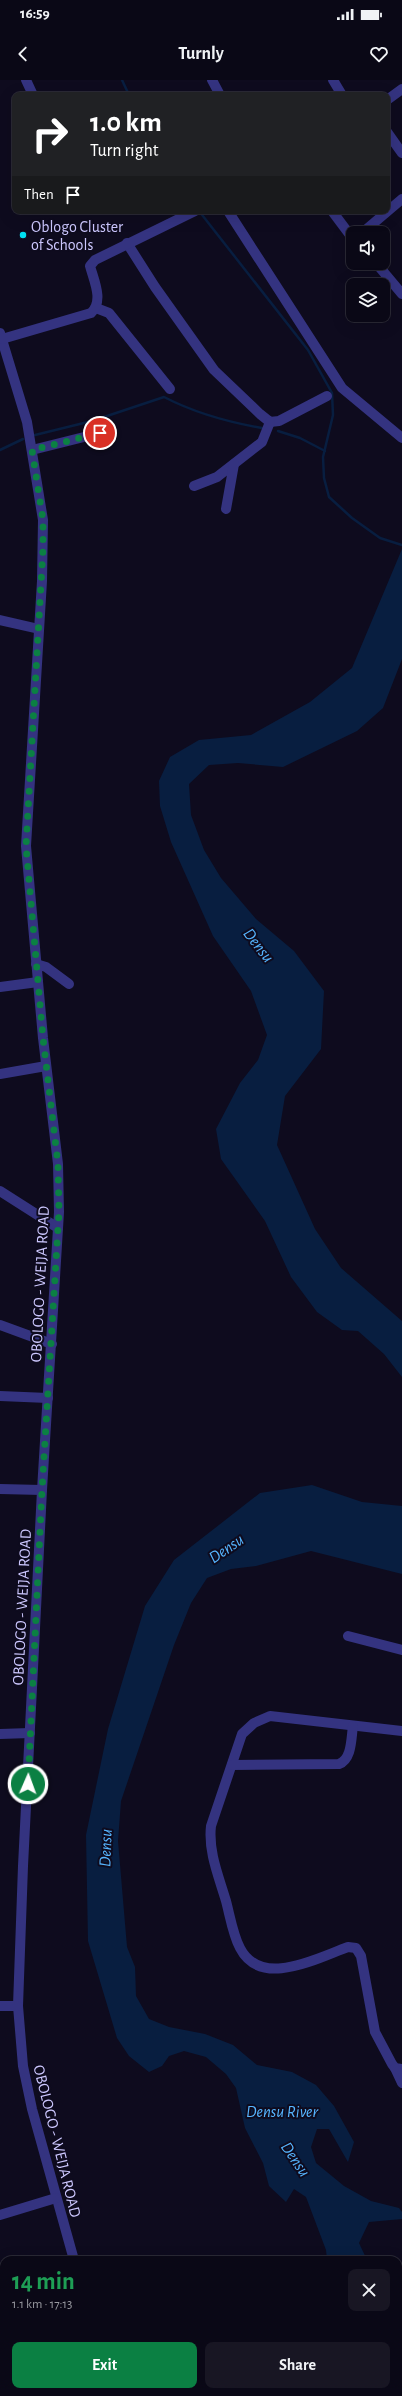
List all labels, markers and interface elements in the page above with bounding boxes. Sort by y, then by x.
text: 16:59 [20,6,50,21]
icon: back [12,43,34,65]
icon: heart [368,43,390,65]
text: Turnly [178,45,224,63]
icon: right [24,108,76,160]
text: 1.0 km [90,109,162,137]
text: Turn right [90,142,159,160]
icon: arrive [62,184,84,206]
text: Then [24,187,54,202]
place label: Oblogo Cluster of Schools [31,219,124,253]
map controls [346,226,390,322]
button: sound [346,226,390,270]
marker: Oblogo Cluster of Schools [18,230,28,240]
button: layers [346,278,390,322]
pin [83,416,117,450]
icon: arrive [89,422,111,444]
water label: Densu [240,925,277,966]
street label: OBOLOGO - WEIJA ROAD [28,1205,52,1363]
street label: OBOLOGO - WEIJA ROAD [10,1528,34,1686]
water label: Densu [206,1531,247,1566]
position arrow [7,1763,49,1805]
water label: Densu [96,1829,115,1867]
street label: OBOLOGO - WEIJA ROAD [30,2063,84,2219]
water label: Densu River [246,2103,319,2120]
water label: Densu [278,2139,313,2180]
button: close [348,2269,390,2311]
text: 14 min [12,2270,75,2294]
text: 1.1 km · 17:13 [12,2298,72,2311]
button: Exit [12,2342,197,2388]
button: Share [205,2342,390,2388]

